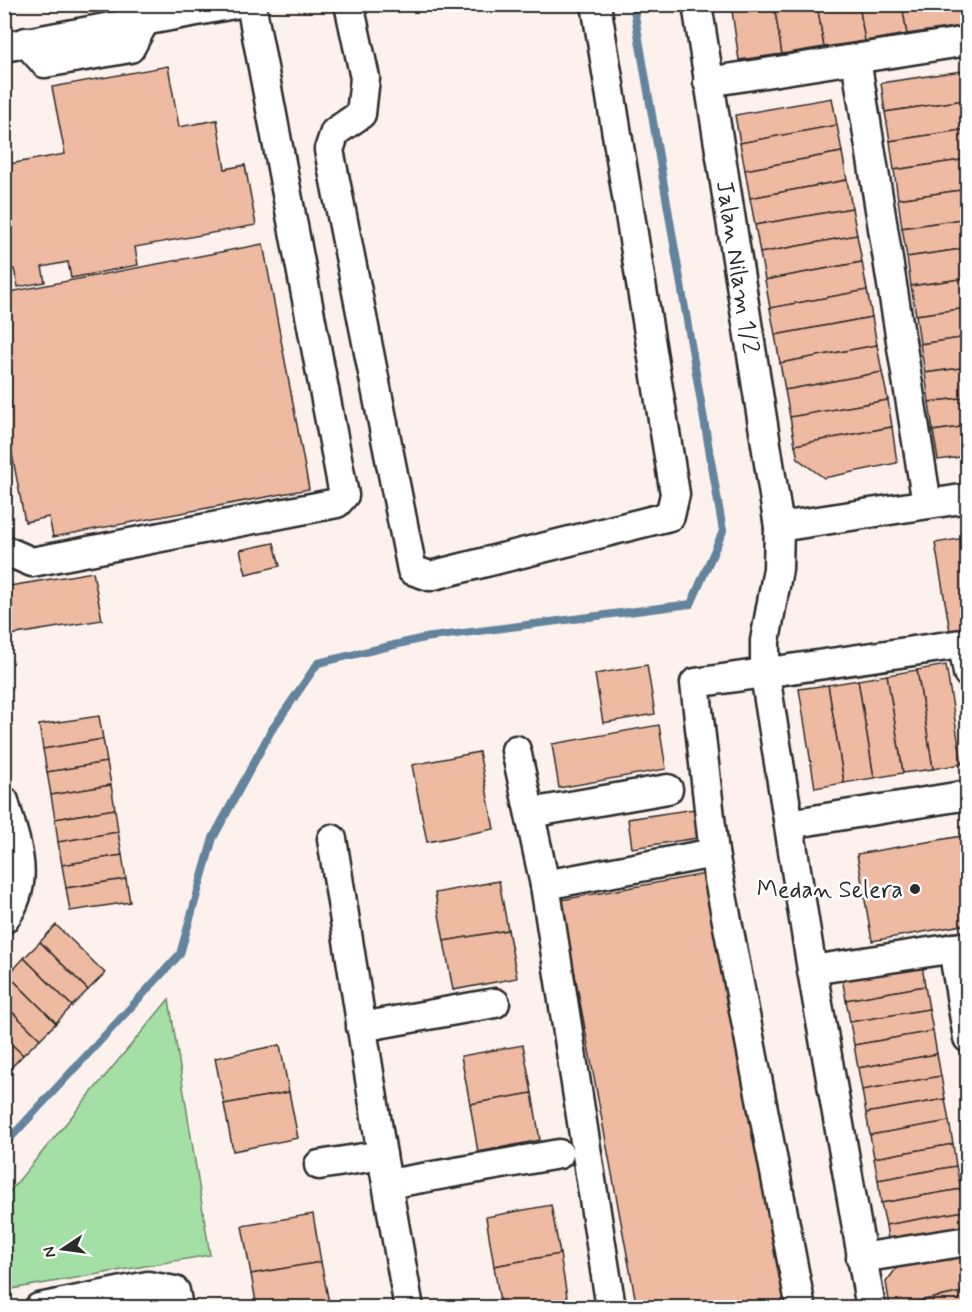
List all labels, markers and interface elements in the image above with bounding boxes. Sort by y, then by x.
street label: Jalan Nilam 1/2 [708,179,766,356]
place label: Medan Selera [757,875,903,906]
marker: Medan Selera [908,882,922,896]
north arrow [33,1219,93,1279]
text: N [38,1244,61,1260]

